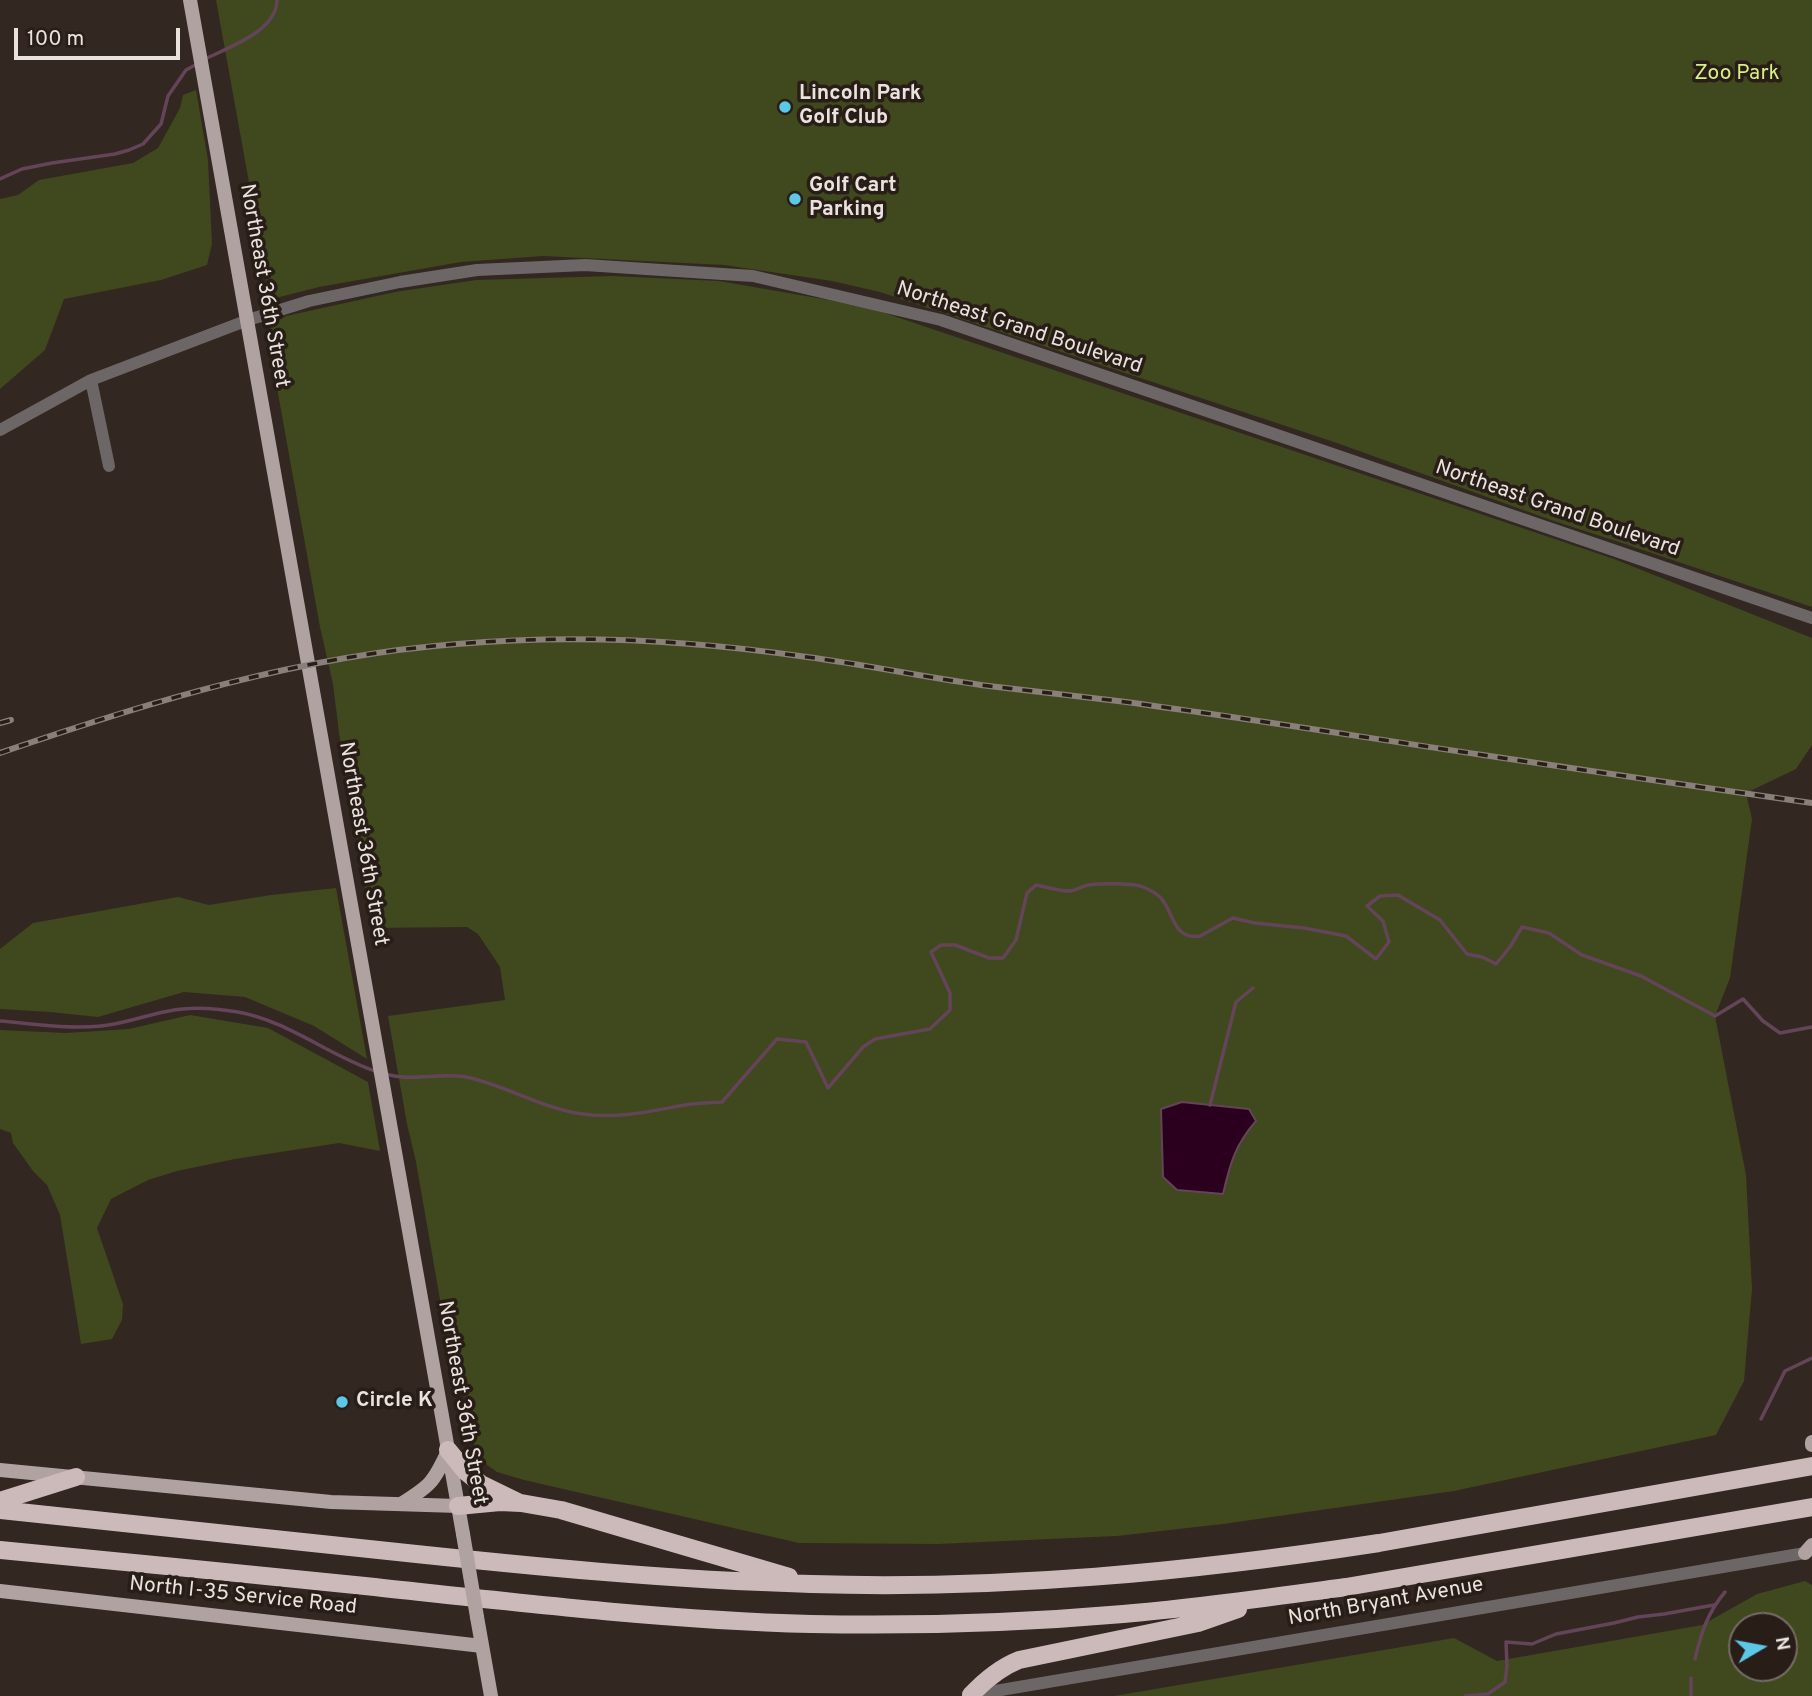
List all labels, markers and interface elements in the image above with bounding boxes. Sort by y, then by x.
scale bar [18,14,184,58]
text: 100 m [27,26,84,53]
park label: Zoo Park [1694,62,1780,88]
place label: Lincoln Park Golf Club [799,82,922,132]
marker: Lincoln Park Golf Club [777,99,793,115]
place label: Golf Cart Parking [809,174,896,224]
street label: Northeast 36th Street [233,182,293,390]
marker: Golf Cart Parking [787,191,803,207]
street label: Northeast Grand Boulevard [893,277,1145,381]
street label: Northeast Grand Boulevard [1431,456,1683,564]
street label: Northeast 36th Street [332,740,392,948]
street label: Northeast 36th Street [431,1299,491,1507]
place label: Circle K [356,1389,433,1415]
marker: Circle K [334,1394,350,1410]
street label: North I-35 Service Road [128,1573,358,1621]
street label: North Bryant Avenue [1286,1573,1486,1633]
north arrow [1728,1612,1798,1682]
text: N [1769,1635,1795,1653]

